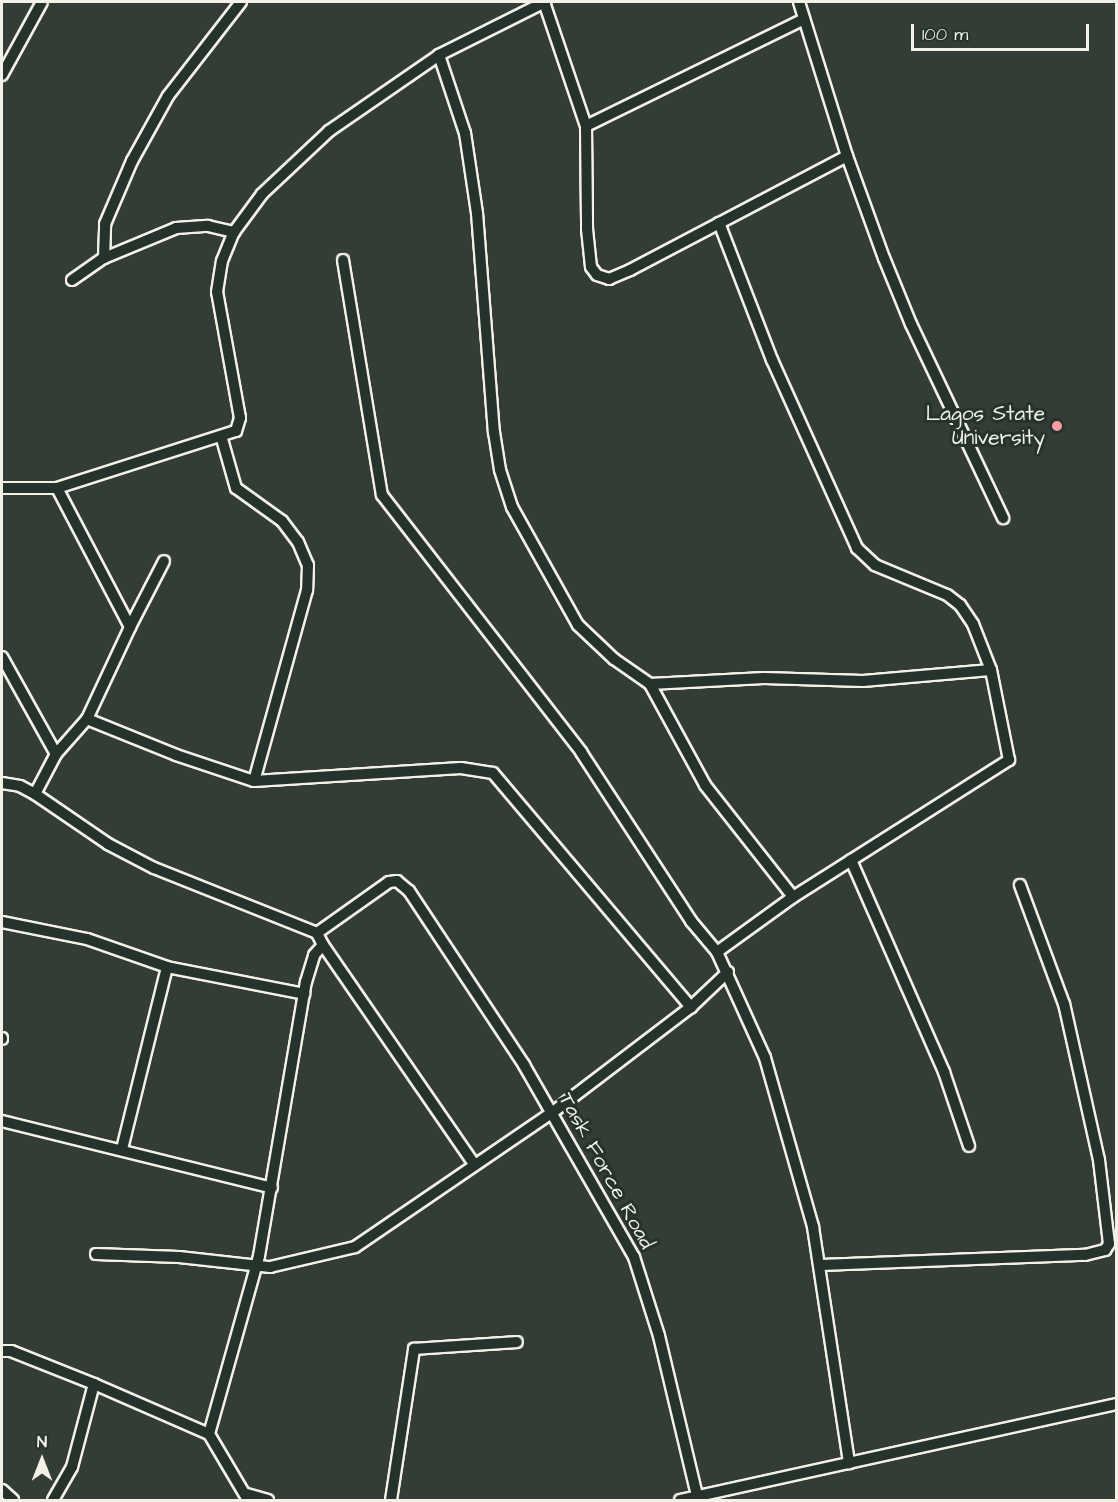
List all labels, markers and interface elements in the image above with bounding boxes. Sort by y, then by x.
scale bar [914,12,1092,50]
text: 100 m [922,22,968,47]
place label: Lagos State University [926,401,1045,451]
marker: Lagos State University [1050,419,1064,433]
street label: Task Force Road [553,1088,659,1254]
north arrow [12,1430,72,1490]
text: N [37,1431,47,1453]

